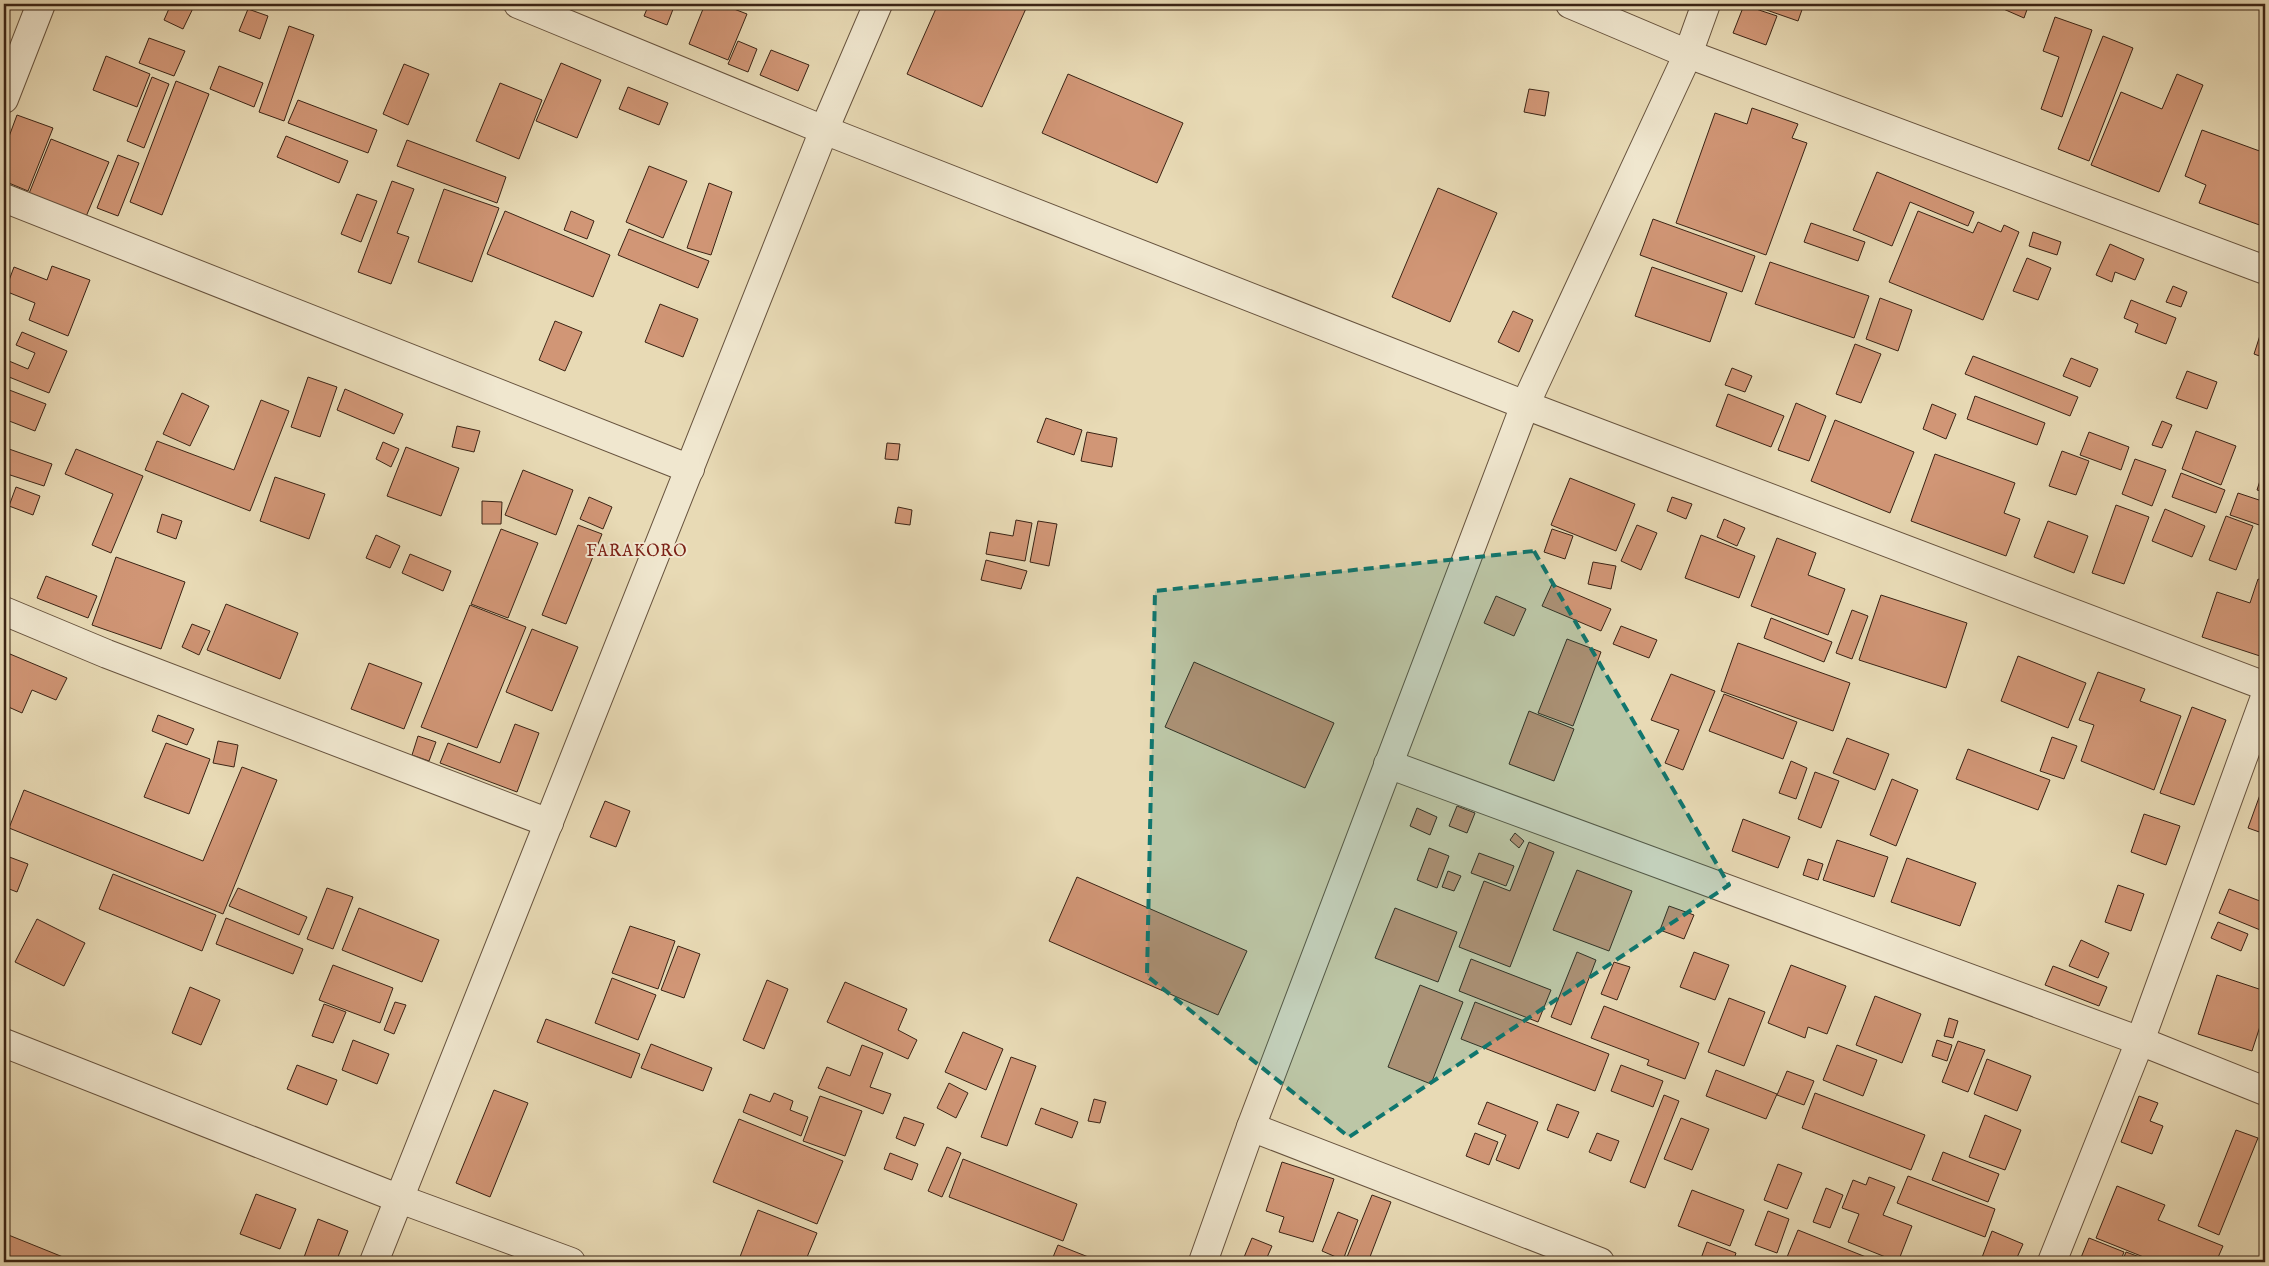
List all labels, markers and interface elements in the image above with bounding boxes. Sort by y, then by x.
district label: FARAKORO [587,542,687,562]

